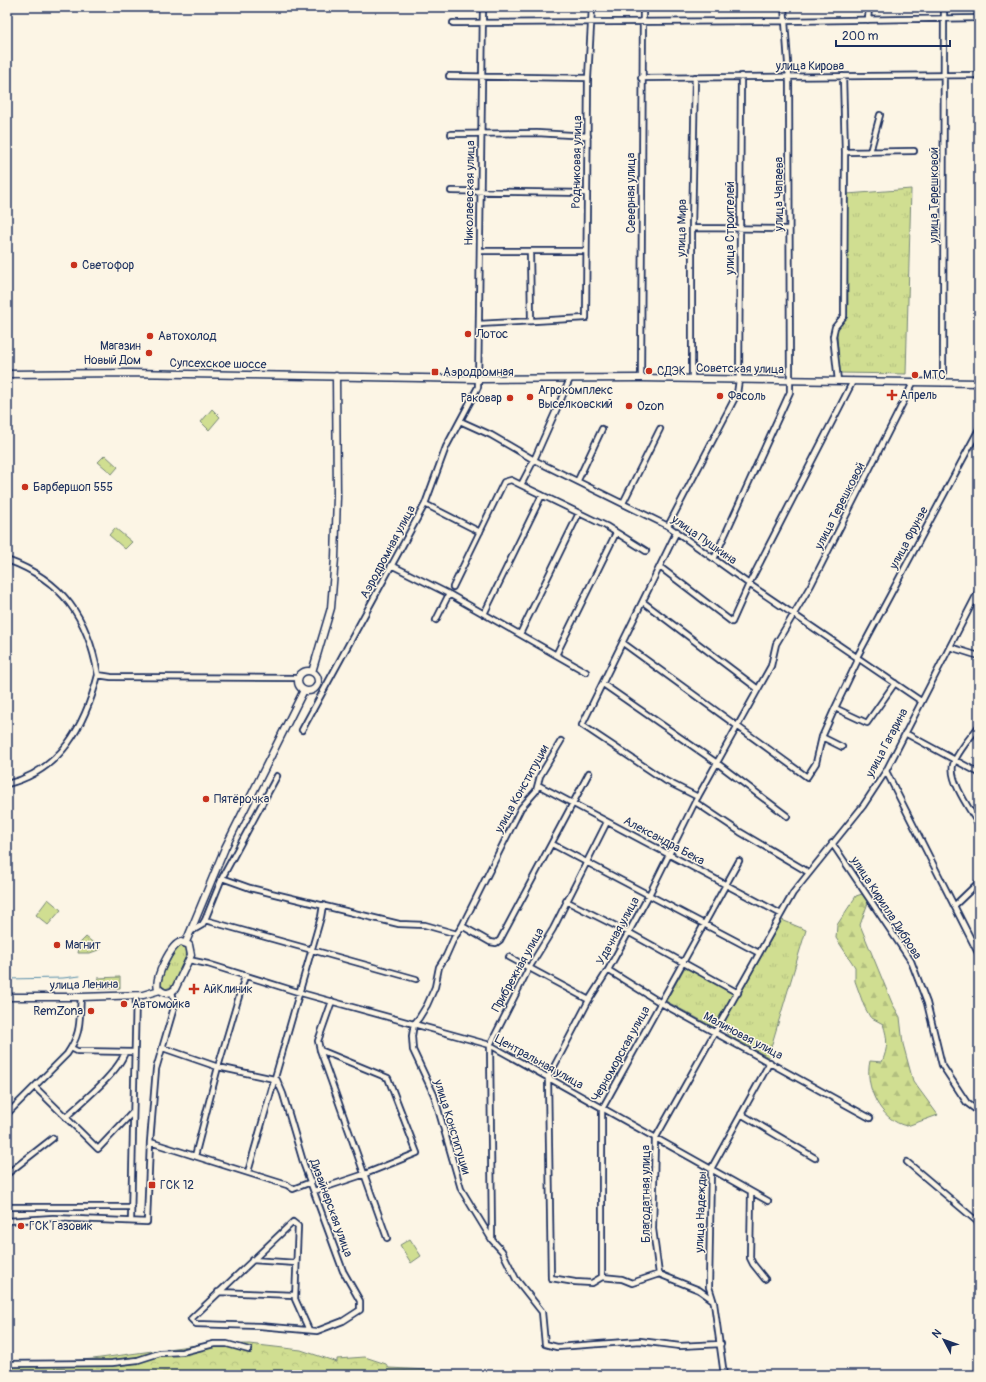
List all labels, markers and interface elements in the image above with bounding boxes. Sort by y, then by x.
scale bar [836,22,950,48]
text: 200 m [842,29,879,44]
street label: улица Кирова [775,59,845,74]
street label: Родниковая улица [569,115,585,209]
street label: Николаевская улица [462,140,478,246]
street label: улица Терешковой [927,147,942,244]
street label: Северная улица [624,152,639,233]
street label: улица Чапаева [772,156,787,232]
street label: улица Строителей [723,181,738,276]
street label: улица Мира [674,199,690,258]
place label: Светофор [82,258,135,273]
marker: Светофор [69,260,79,270]
place label: Лотос [475,327,508,342]
place label: Автохолод [158,329,217,344]
marker: Лотос [463,329,473,339]
marker: Автохолод [145,331,155,341]
place label: Магазин Новый Дом [83,339,141,368]
marker: Магазин Новый Дом [144,348,154,358]
street label: Супсехское шоссе [169,356,267,372]
street label: Советская улица [696,361,784,377]
place label: СДЭК [657,364,686,379]
place label: Аэродромная [443,365,514,380]
marker: СДЭК [644,366,654,376]
marker: Аэродромная [430,367,440,377]
place label: МТС [923,368,946,383]
marker: МТС [910,370,920,380]
place label: Агрокомплекс Выселковский [538,383,613,412]
place label: Апрель [900,388,937,403]
place label: Фасоль [728,389,766,404]
marker: Апрель [887,390,897,400]
place label: Раковар [461,391,502,406]
marker: Фасоль [715,391,725,401]
marker: Агрокомплекс Выселковский [525,392,535,402]
marker: Раковар [505,393,515,403]
place label: Ozon [637,399,664,414]
marker: Ozon [624,401,634,411]
street label: улица Терешковой [811,460,869,553]
place label: Барбершоп 555 [33,480,113,495]
marker: Барбершоп 555 [20,482,30,492]
street label: Аэродромная улица [357,503,419,601]
street label: улица Фрунзе [886,504,932,573]
street label: улица Пушкина [668,511,740,568]
street label: улица Гагарина [862,706,912,781]
street label: улица Конституции [491,742,553,837]
place label: Пятёрочка [214,792,270,807]
marker: Пятёрочка [201,794,211,804]
street label: Александра Бека [621,813,708,869]
street label: улица Кирилла Диброва [847,853,925,963]
street label: Удачная улица [593,894,643,968]
street label: Прибрежная улица [489,925,548,1015]
place label: Магнит [65,938,101,953]
marker: Магнит [52,940,62,950]
street label: улица Ленина [49,977,119,993]
place label: АйКлиник [203,982,253,997]
marker: АйКлиник [188,983,200,995]
place label: Автомойка [132,997,190,1012]
marker: Автомойка [119,999,129,1009]
street label: Черноморская улица [588,1003,654,1105]
place label: RemZona [33,1004,83,1019]
marker: RemZona [86,1006,96,1016]
street label: Малиновая улица [701,1009,786,1063]
street label: Центральная улица [492,1031,586,1093]
street label: улица Конституции [430,1077,474,1177]
street label: Благодатная улица [639,1145,654,1243]
street label: Дизайнерская улица [306,1156,356,1259]
street label: улица Надежды [692,1171,710,1254]
place label: ГСК 12 [160,1178,194,1193]
marker: ГСК 12 [147,1180,157,1190]
place label: ГСК Газовик [29,1219,93,1234]
marker: ГСК Газовик [16,1221,26,1231]
north arrow [924,1320,964,1360]
text: N [929,1326,945,1341]

